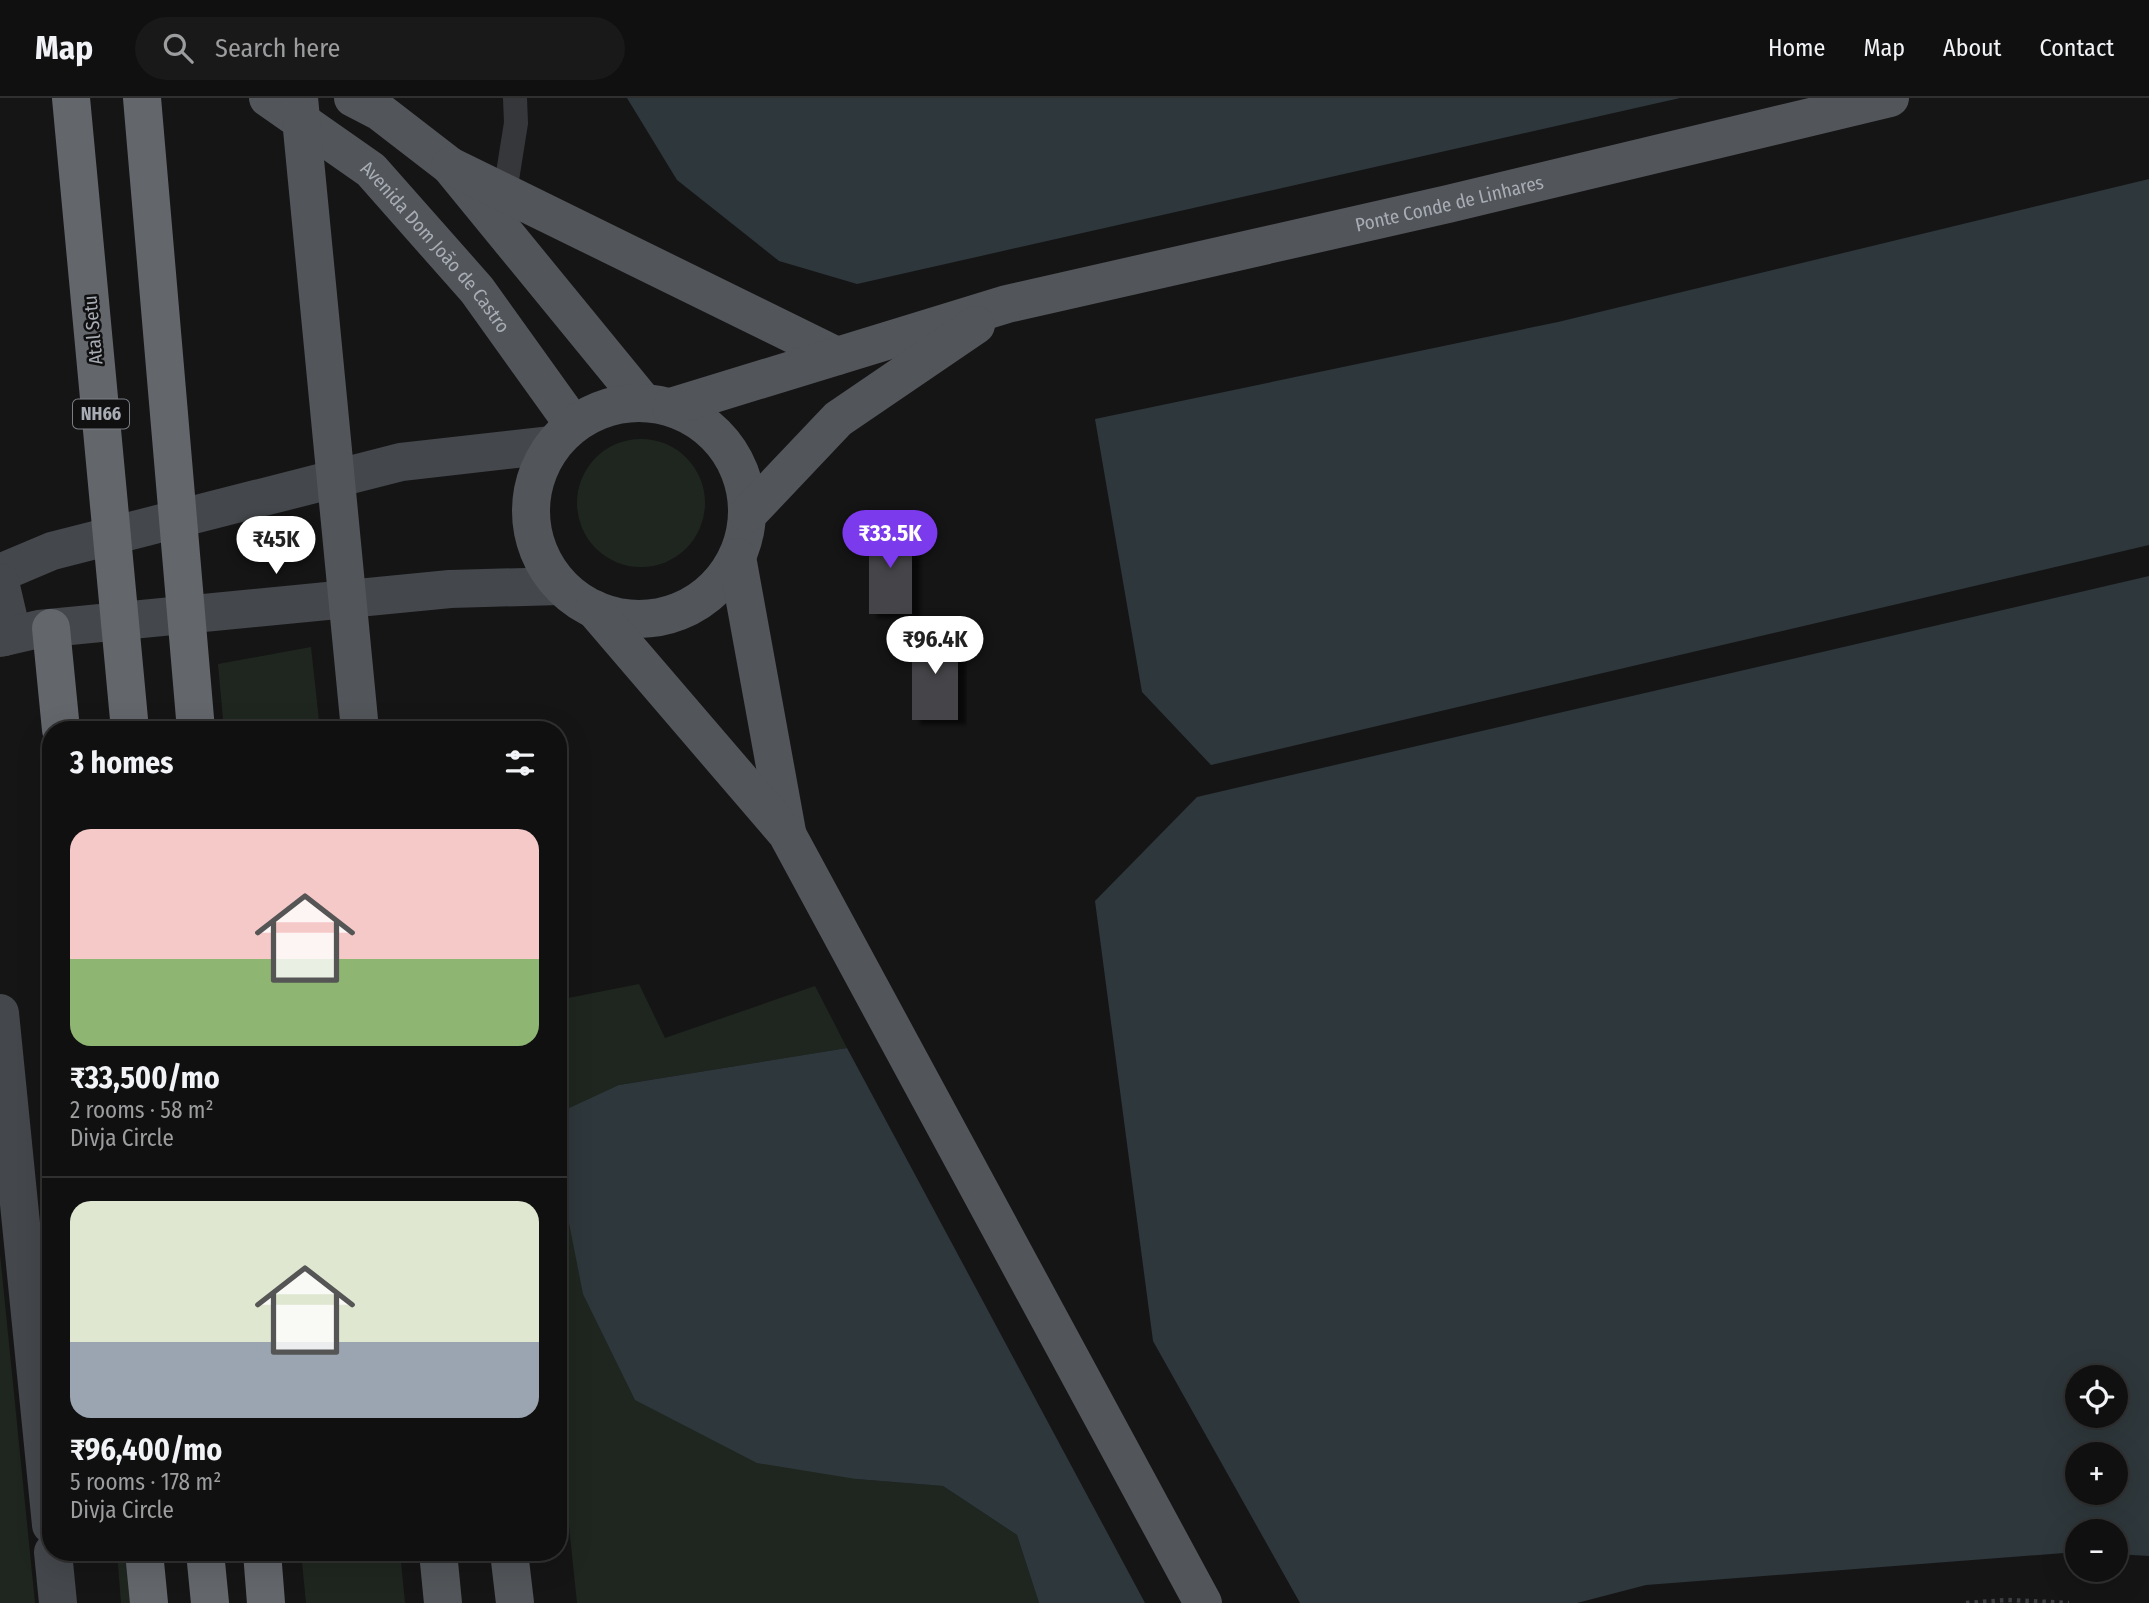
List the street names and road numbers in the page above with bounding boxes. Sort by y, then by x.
street label: Avenida Dom João de Castro [357,155,515,337]
street label: Ponte Conde de Linhares [1353,170,1546,236]
street label: Atal Setu [79,294,107,366]
road number: NH66 [73,400,129,428]

